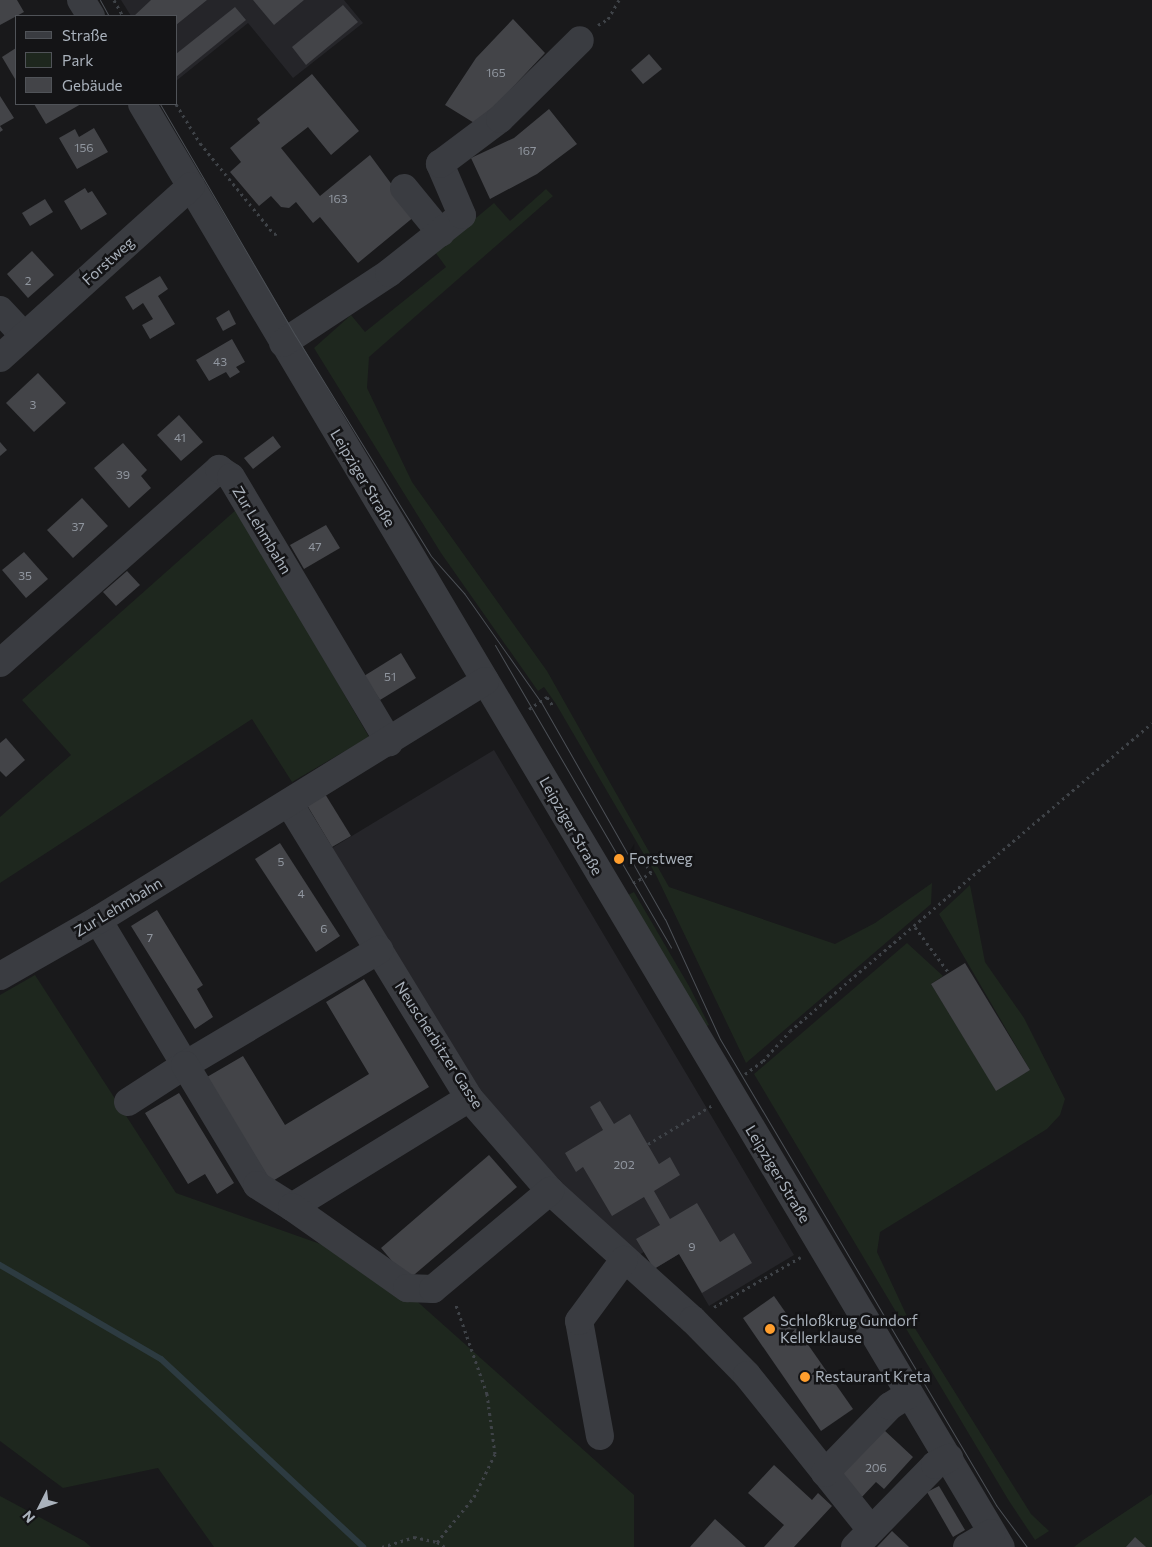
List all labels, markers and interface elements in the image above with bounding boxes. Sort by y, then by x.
legend [15,15,178,105]
text: Straße [62,26,108,44]
text: Park [62,51,93,69]
house number: 165 [486,66,506,80]
text: Gebäude [62,76,123,94]
house number: 156 [74,141,94,155]
house number: 167 [518,144,536,158]
house number: 163 [328,192,348,206]
street label: Forstweg [78,233,138,289]
house number: 2 [25,274,31,288]
house number: 43 [213,355,227,369]
house number: 3 [30,398,36,412]
street label: Leipziger Straße [327,426,399,530]
house number: 41 [174,431,186,445]
house number: 39 [116,468,130,482]
street label: Zur Lehmbahn [229,483,295,577]
house number: 37 [71,520,85,534]
house number: 47 [308,540,322,554]
house number: 35 [18,569,32,583]
house number: 51 [384,670,396,684]
street label: Leipziger Straße [536,774,606,878]
place label: Forstweg [629,850,693,868]
marker: Forstweg [613,853,625,865]
house number: 5 [278,855,284,869]
street label: Zur Lehmbahn [71,874,165,940]
house number: 4 [297,887,305,901]
house number: 6 [320,922,328,936]
house number: 7 [147,931,153,945]
street label: Neuscherbitzer Gasse [391,978,487,1112]
street label: Leipziger Straße [742,1122,814,1226]
house number: 202 [613,1158,635,1172]
house number: 9 [688,1240,696,1254]
place label: Schloßkrug Gundorf Kellerklause [780,1311,918,1346]
marker: Schloßkrug Gundorf Kellerklause [764,1323,776,1335]
place label: Restaurant Kreta [815,1368,931,1386]
marker: Restaurant Kreta [799,1371,811,1383]
house number: 206 [865,1461,887,1475]
north arrow [15,1482,65,1532]
text: N [18,1508,38,1527]

